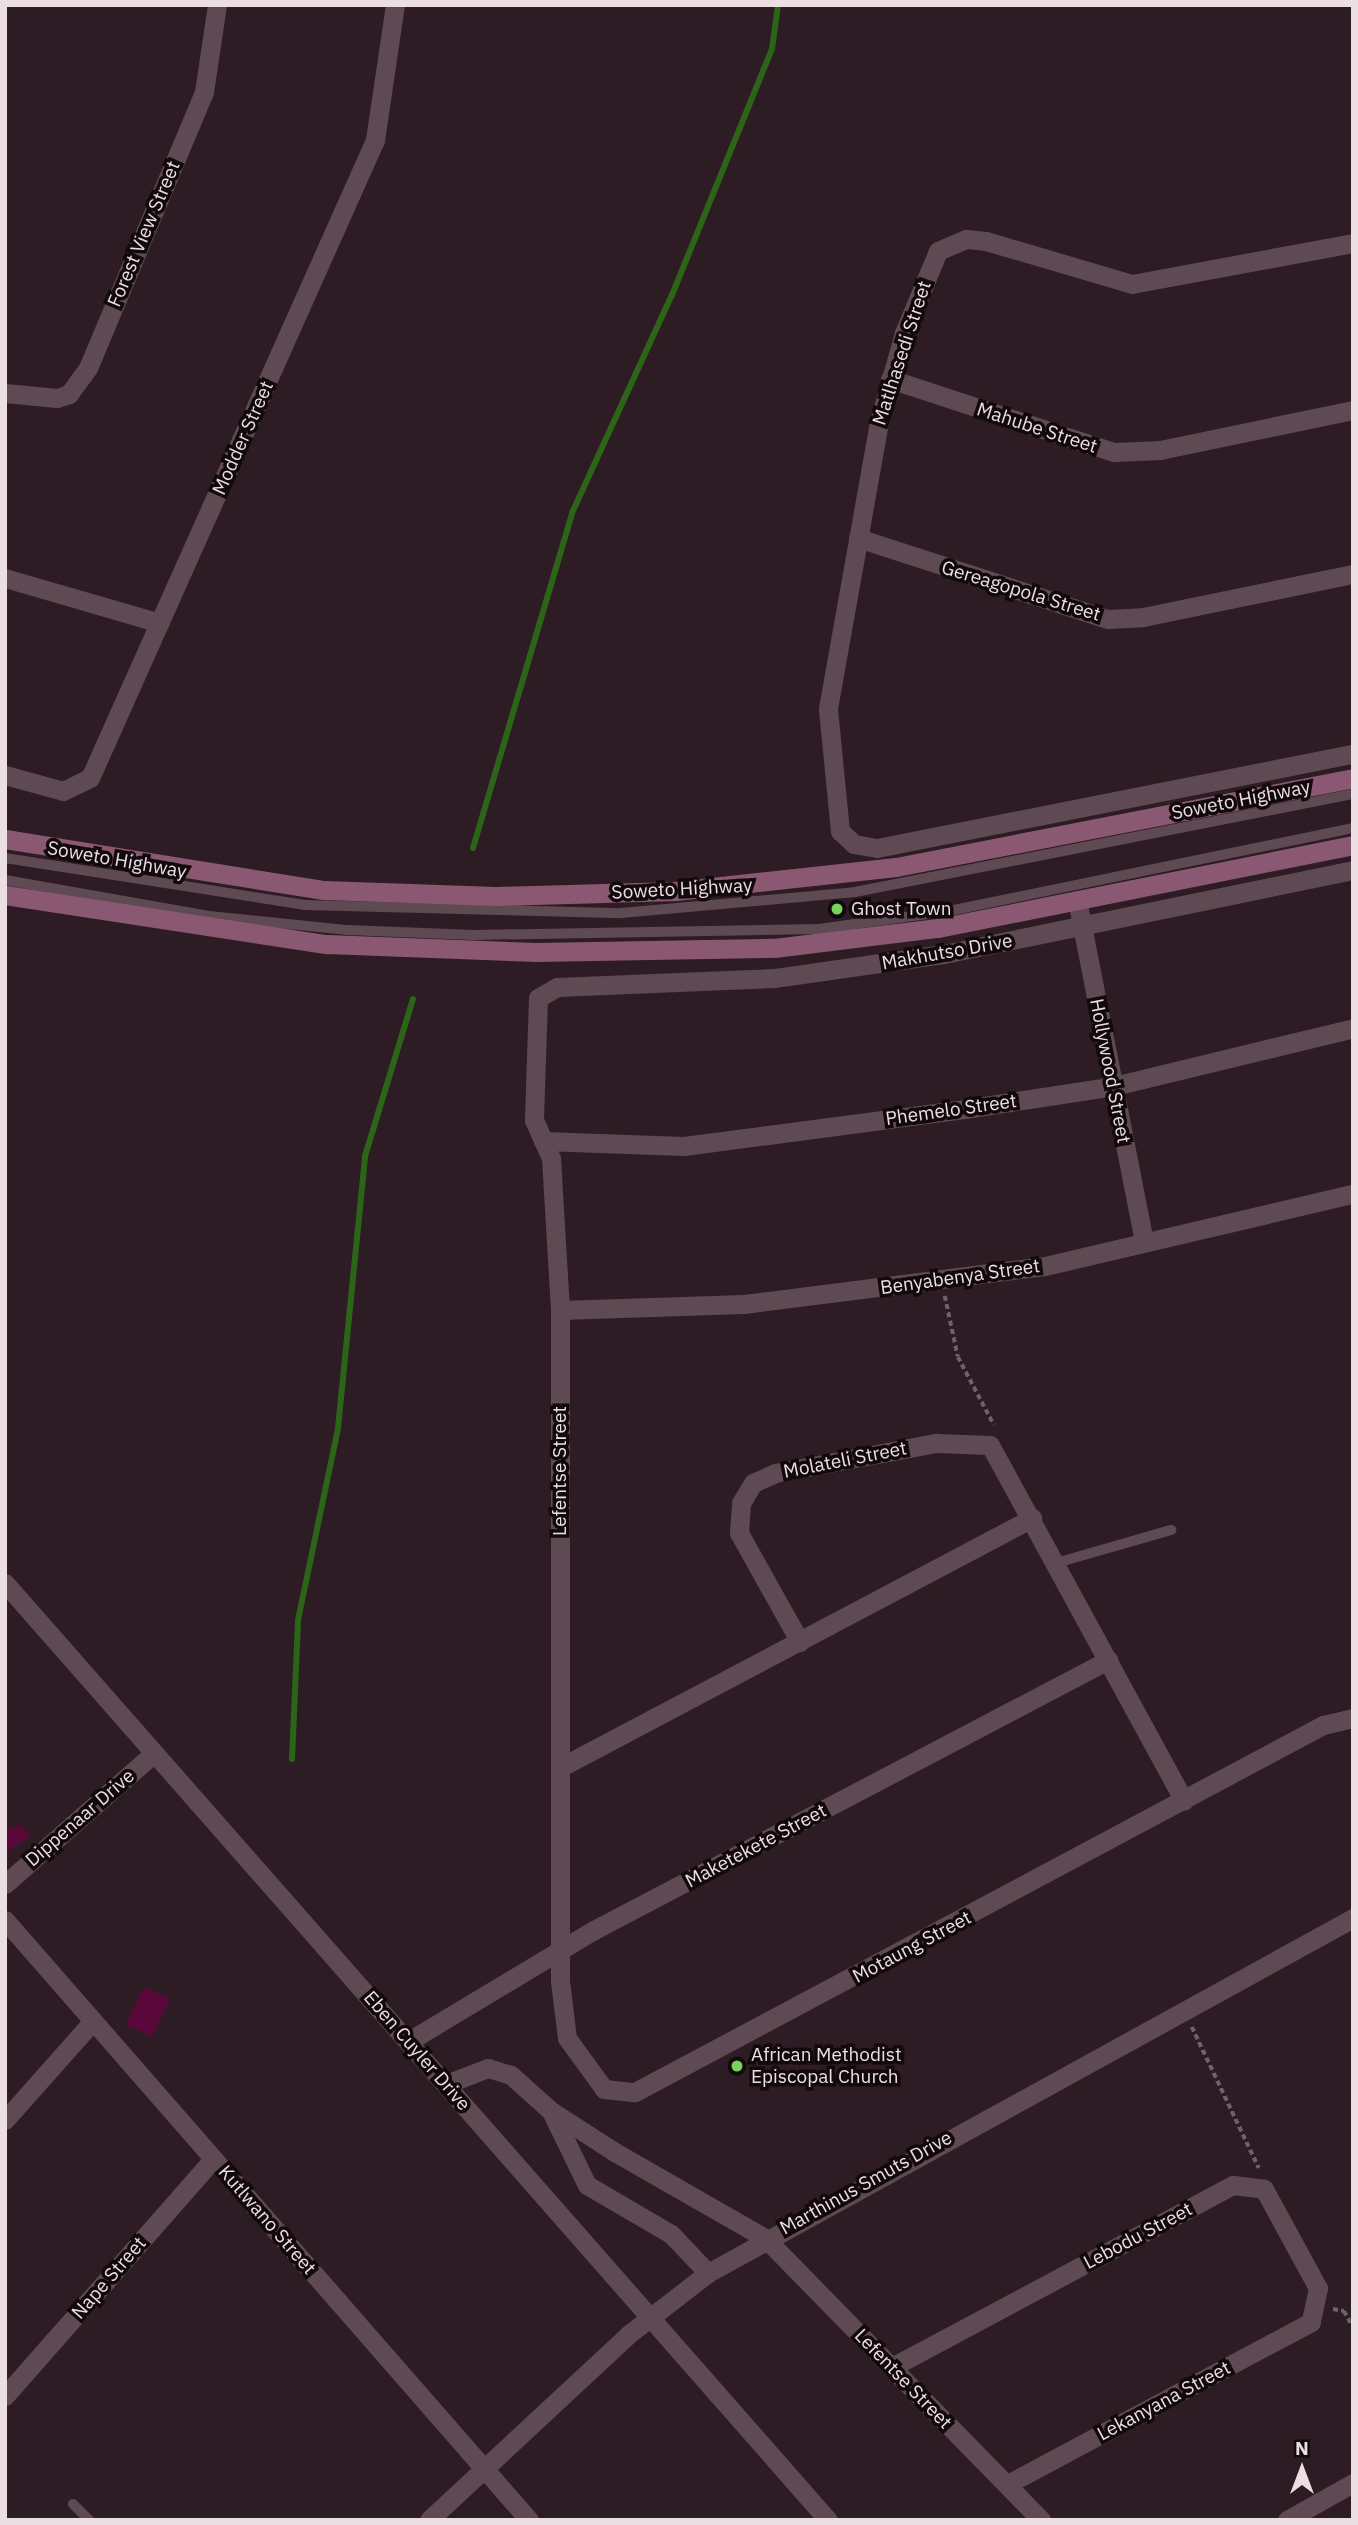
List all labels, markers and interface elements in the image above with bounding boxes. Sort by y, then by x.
street label: Forest View Street [103,158,185,310]
street label: Matlhasedi Street [868,278,936,428]
street label: Modder Street [208,378,278,498]
street label: Mahube Street [974,398,1100,458]
street label: Gereagopola Street [939,556,1103,626]
street label: Soweto Highway [1170,775,1312,825]
street label: Soweto Highway [46,837,188,883]
street label: Soweto Highway [611,874,753,904]
place label: Ghost Town [851,898,951,920]
marker: Ghost Town [829,901,845,917]
street label: Makhutso Drive [880,929,1014,975]
street label: Hollywood Street [1085,997,1135,1145]
street label: Phemelo Street [884,1090,1018,1130]
street label: Benyabenya Street [879,1255,1041,1299]
street label: Lefentse Street [549,1406,571,1536]
street label: Molateli Street [782,1437,908,1483]
street label: Dippenaar Drive [21,1765,139,1871]
street label: Maketekete Street [682,1799,830,1893]
street label: Motaung Street [849,1906,975,1988]
street label: Eben Cuyler Drive [359,1987,475,2115]
place label: African Methodist Episcopal Church [751,2044,902,2088]
marker: African Methodist Episcopal Church [729,2058,745,2074]
street label: Marthinus Smuts Drive [776,2126,956,2240]
street label: Kutlwano Street [213,2161,321,2279]
street label: Lebodu Street [1080,2198,1196,2274]
street label: Nape Street [67,2232,151,2324]
street label: Lefentse Street [850,2324,956,2434]
street label: Lekanyana Street [1094,2356,1234,2446]
north arrow [1267,2434,1337,2504]
text: N [1295,2436,1309,2460]

